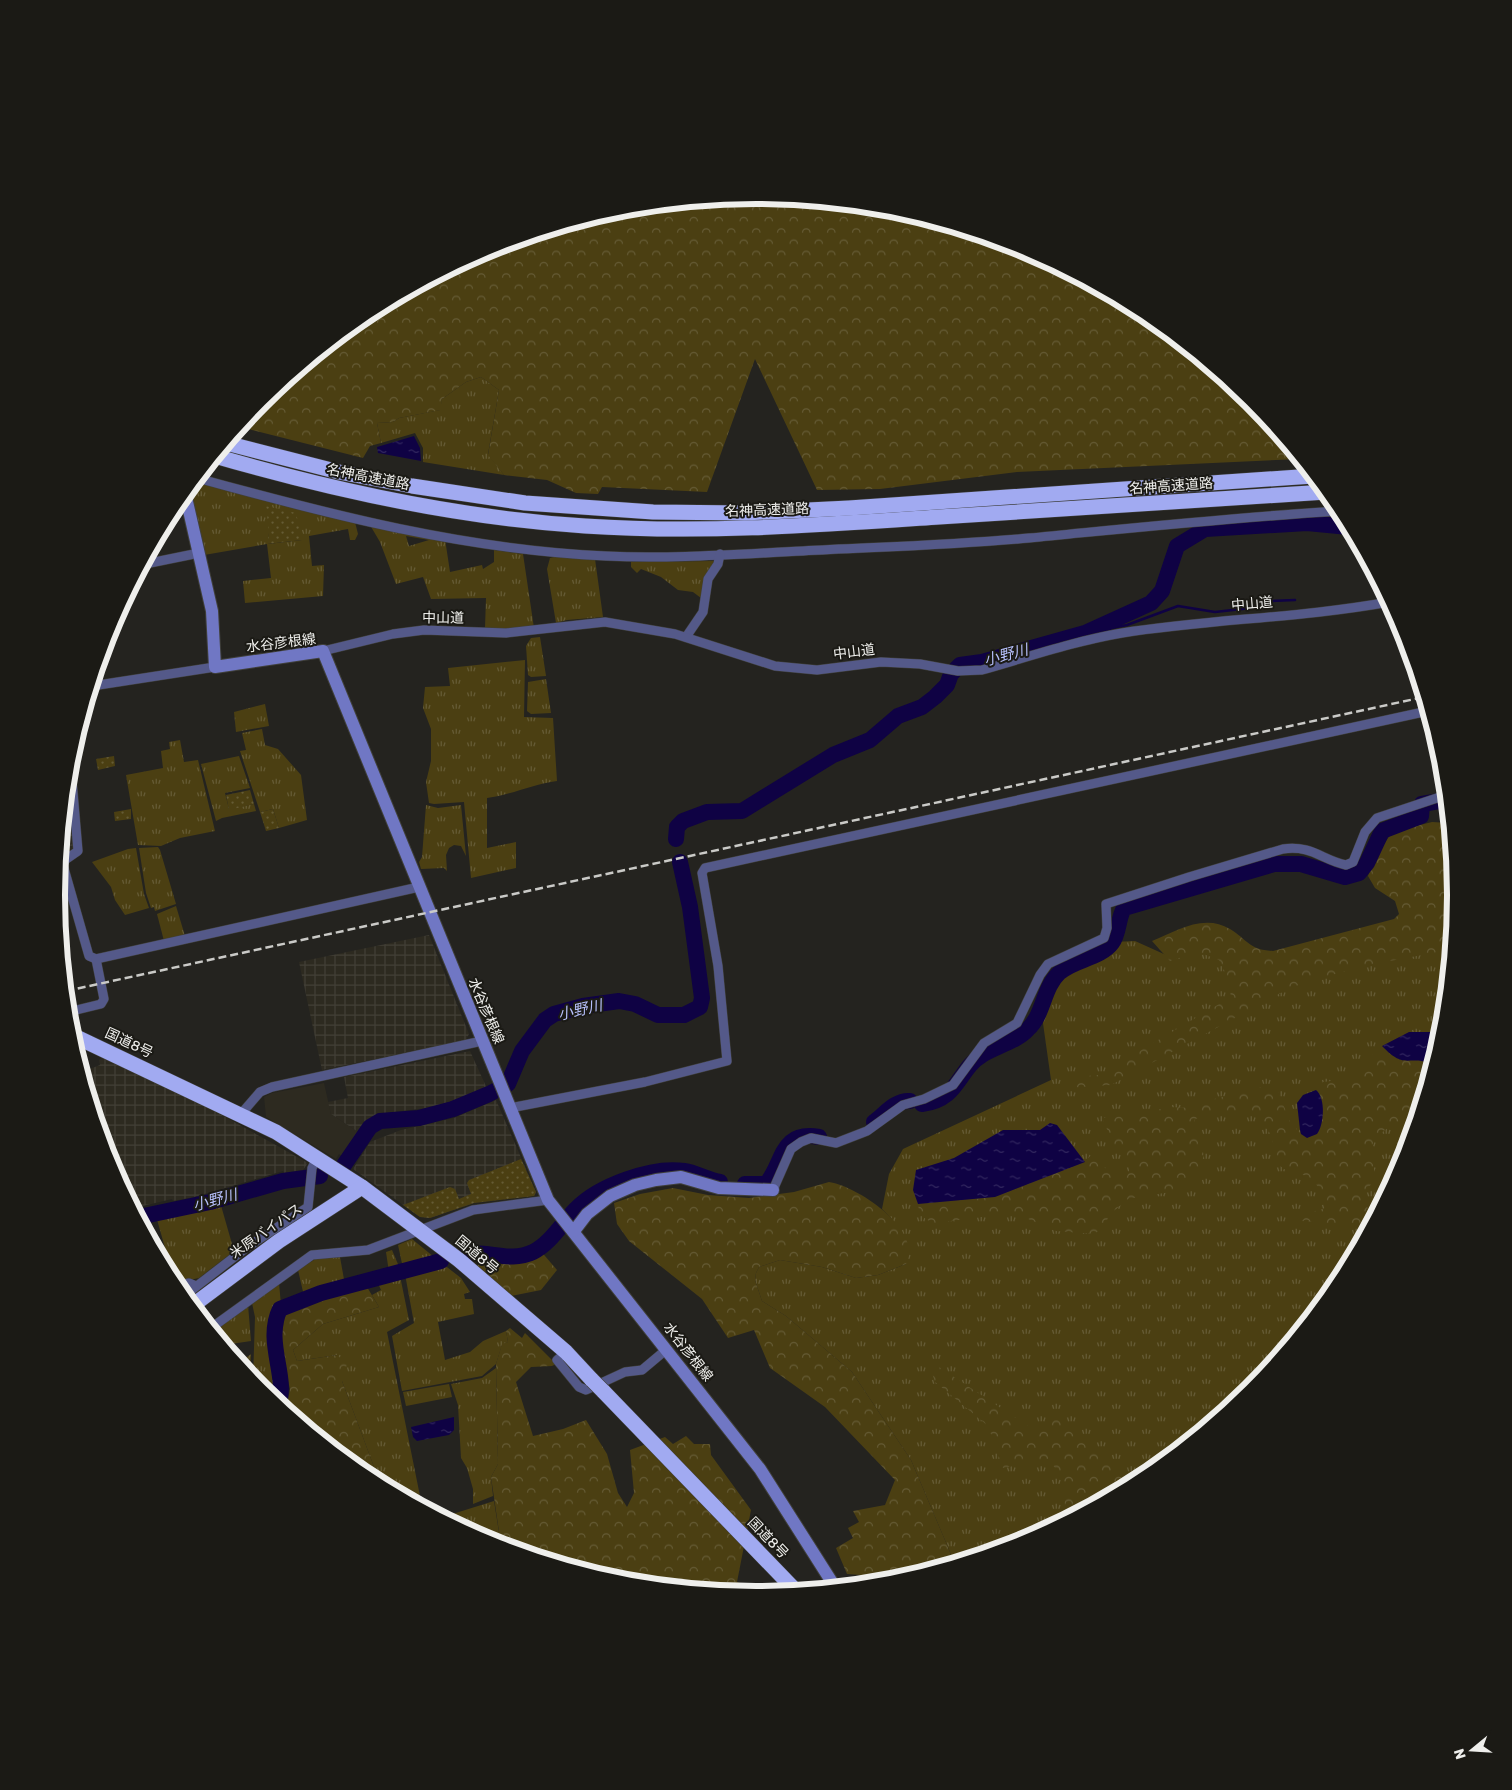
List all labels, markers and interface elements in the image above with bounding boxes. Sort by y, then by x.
street label: 名神高速道路 [325,461,411,493]
street label: 名神高速道路 [1129,475,1213,497]
street label: 名神高速道路 [725,500,809,520]
street label: 中山道 [1230,594,1274,614]
street label: 中山道 [422,609,464,627]
street label: 水谷彦根線 [245,630,317,656]
water label: 小野川 [982,640,1032,670]
street label: 中山道 [832,641,876,663]
street label: 水谷彦根線 [465,975,507,1047]
water label: 小野川 [556,996,606,1024]
street label: 国道8号 [102,1025,156,1061]
water label: 小野川 [191,1185,241,1215]
street label: 米原バイパス [227,1200,305,1262]
street label: 国道8号 [452,1232,502,1278]
street label: 水谷彦根線 [660,1319,716,1385]
street label: 国道8号 [744,1514,792,1562]
north arrow [1447,1725,1497,1775]
text: N [1450,1746,1470,1761]

